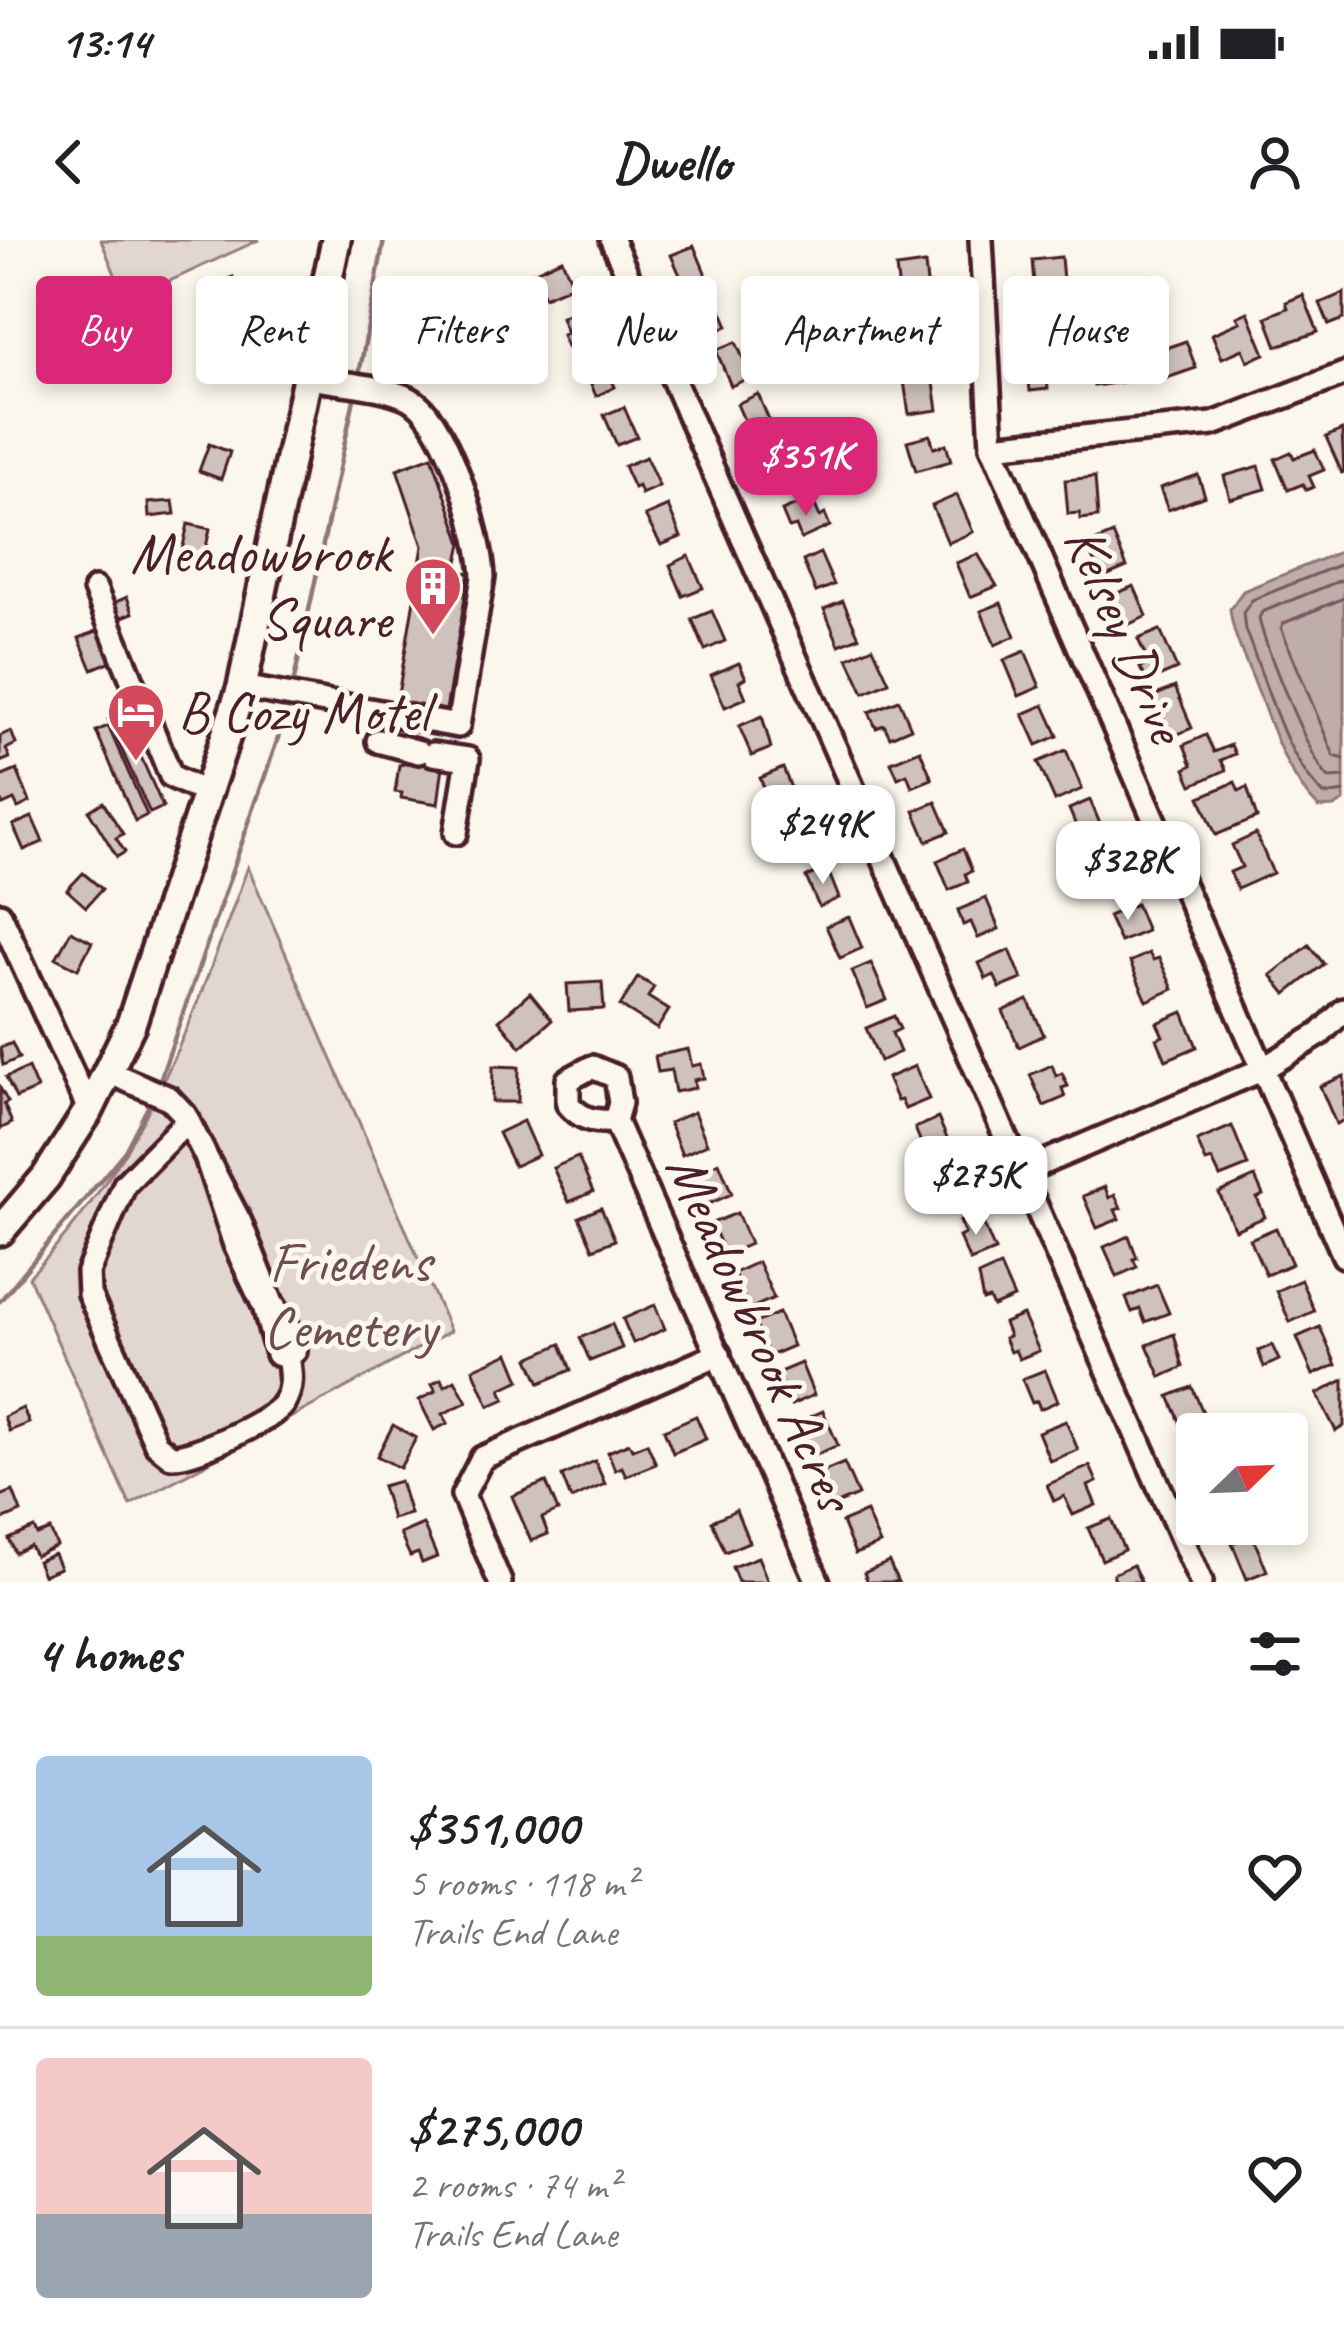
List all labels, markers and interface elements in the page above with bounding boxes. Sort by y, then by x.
text: 13:14 [60,14,150,71]
text: Dwello [613,128,731,196]
icon: back [36,129,102,195]
icon: person [1242,129,1308,195]
chip: Buy [36,276,172,384]
chip: Rent [196,276,348,384]
chip: Filters [372,276,548,384]
chip: New [572,276,717,384]
chip: Apartment [741,276,979,384]
chip: House [1003,276,1169,384]
pin: $351K [722,417,890,519]
text: $351K [761,431,851,480]
street label: Kelsey Drive [1048,515,1205,756]
place label: Meadowbrook Square [130,517,394,655]
building icon: Meadowbrook Square [402,555,464,637]
place label: B Cozy Motel [178,676,438,748]
hotel icon: B Cozy Motel [105,681,167,763]
pin: $249K [739,785,907,887]
text: $249K [778,799,868,848]
pin: $328K [1044,821,1212,923]
text: $328K [1083,835,1173,884]
pin: $275K [892,1136,1060,1238]
street label: Meadowbrook Acres [650,1142,874,1526]
text: $275K [931,1150,1021,1199]
park label: Friedens Cemetery [263,1226,441,1364]
north arrow [1176,1413,1308,1545]
map controls [1176,1413,1308,1545]
icon: filters [1242,1621,1308,1687]
text: 4 homes [36,1622,180,1686]
text: $351,000 [408,1795,578,1859]
icon: home [132,1804,276,1948]
icon: heart [1242,1843,1308,1909]
text: 5 rooms · 118 m² [408,1859,636,1908]
text: Trails End Lane [408,1908,617,1957]
text: $275,000 [408,2097,578,2161]
icon: home [132,2106,276,2250]
icon: heart [1242,2145,1308,2211]
text: 2 rooms · 74 m² [408,2161,619,2210]
text: Trails End Lane [408,2210,617,2259]

